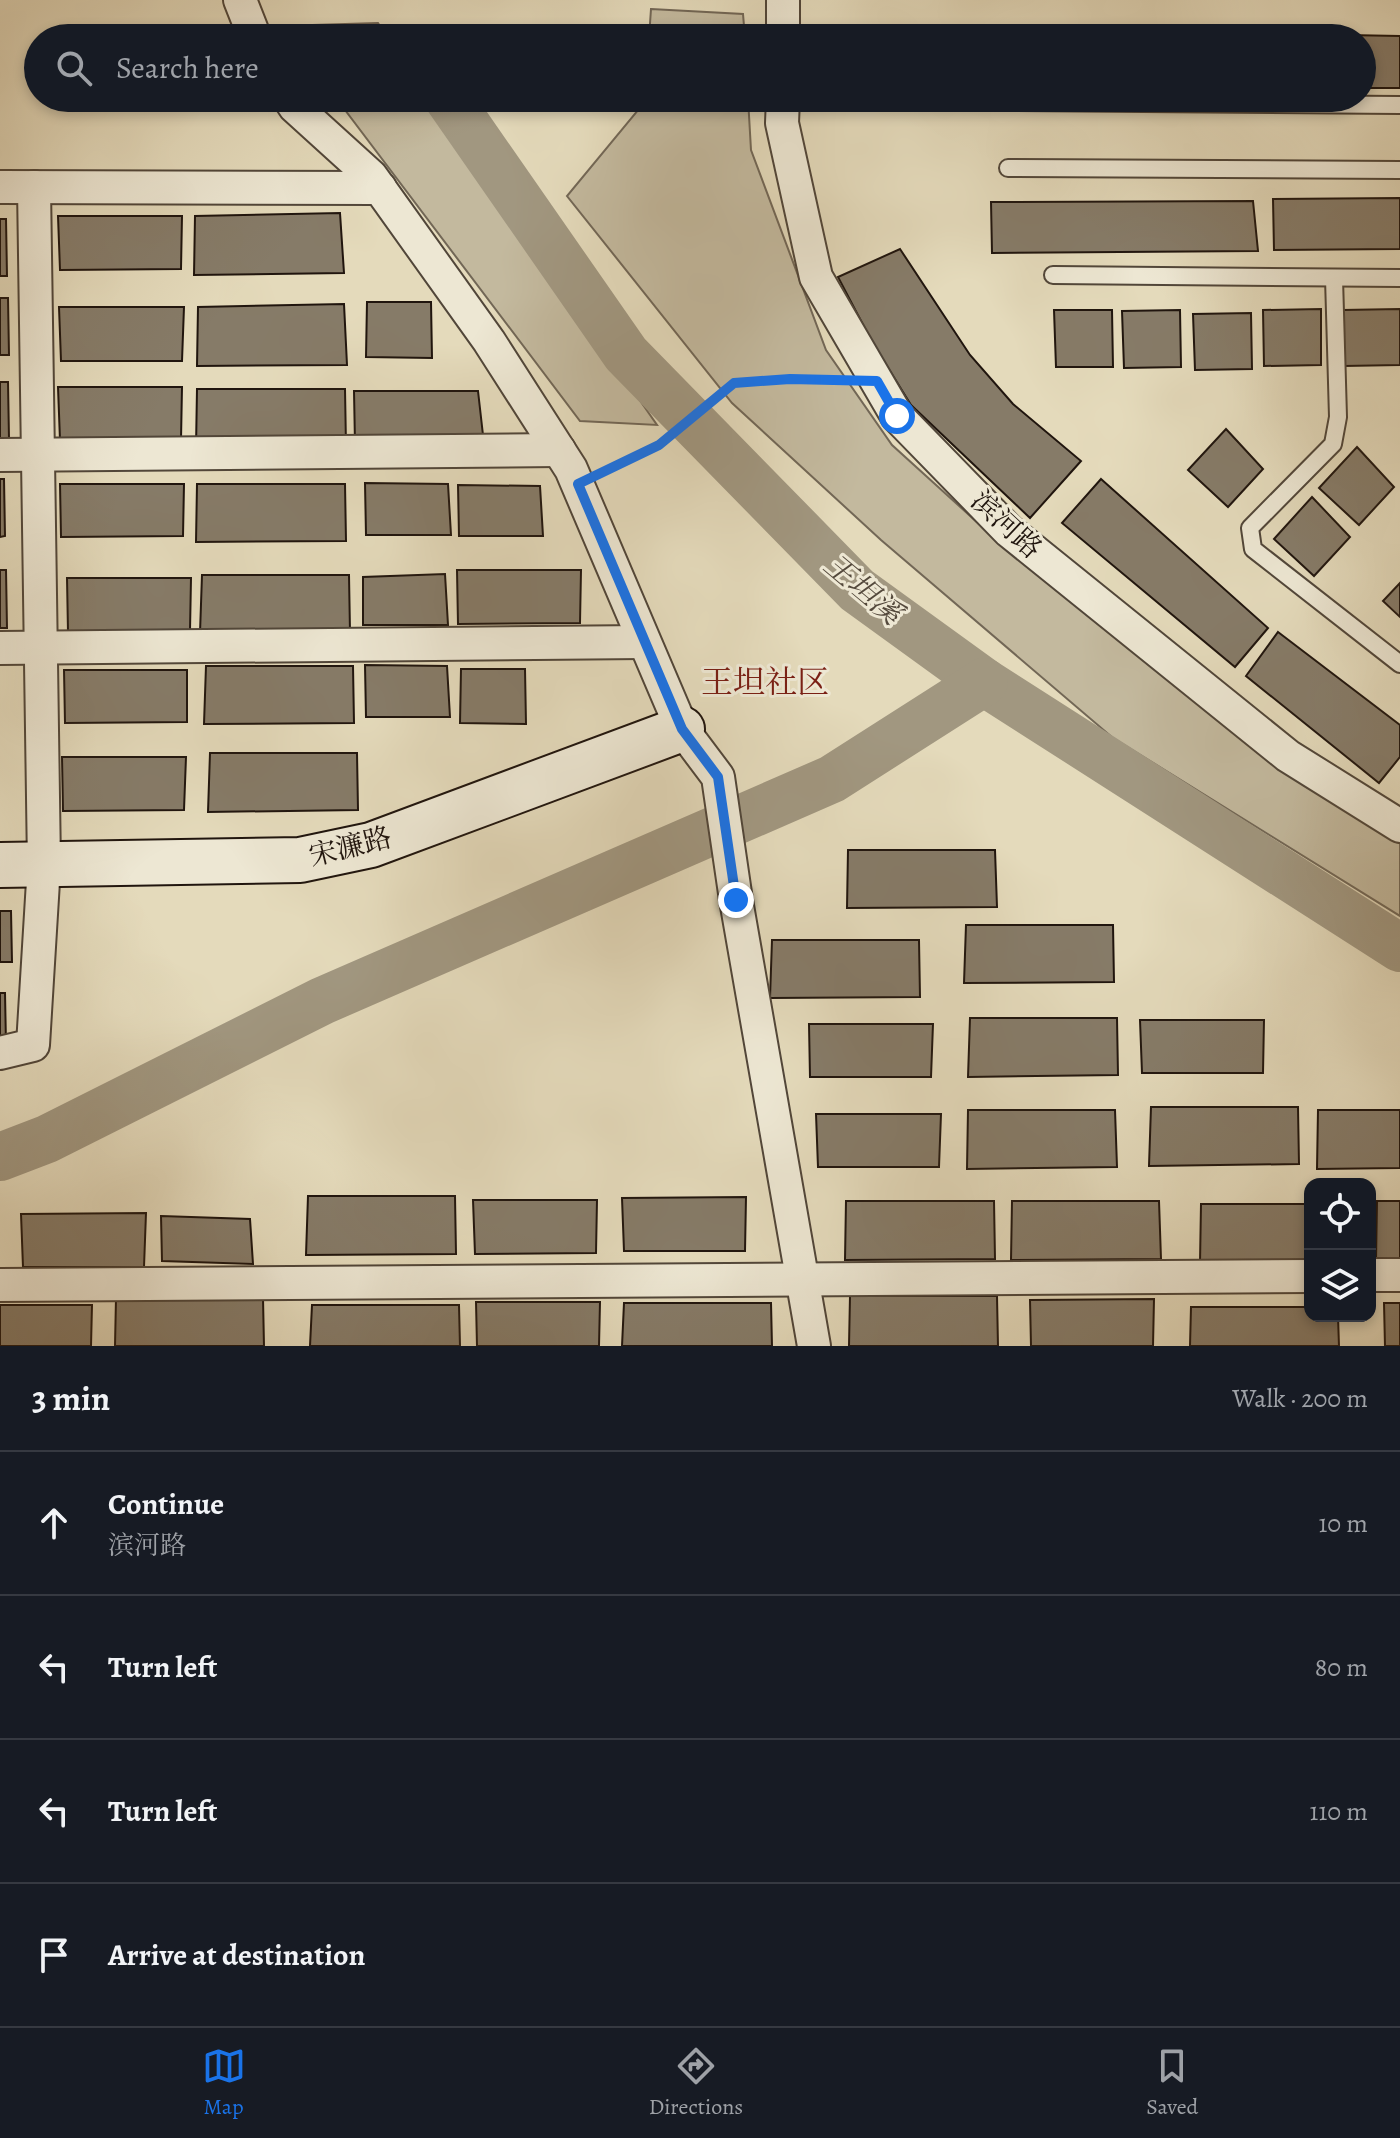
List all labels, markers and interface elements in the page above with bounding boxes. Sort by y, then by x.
search box [24,24,1376,112]
icon: search [52,46,96,90]
text: Search here [116,48,259,88]
route start [879,398,915,434]
street label: 滨河路 [963,482,1050,567]
water label: 王坦溪 [816,545,913,635]
district label: 王坦社区 [701,660,829,704]
street label: 宋濂路 [305,818,396,876]
route end [718,882,754,918]
map controls [1304,1178,1376,1322]
button: locate [1304,1178,1376,1250]
button: layers [1304,1250,1376,1322]
text: 3 min [32,1375,110,1422]
text: Walk · 200 m [1232,1381,1368,1416]
text: Continue [108,1484,224,1524]
icon: ahead [32,1501,76,1545]
text: 10 m [1318,1506,1368,1541]
text: 滨河路 [108,1528,186,1563]
icon: left [32,1645,76,1689]
text: Turn left [108,1647,217,1687]
text: 80 m [1315,1650,1368,1685]
icon: left [32,1789,76,1833]
text: Turn left [108,1791,217,1831]
text: 110 m [1310,1794,1368,1829]
icon: arrive [32,1933,76,1977]
text: Arrive at destination [108,1935,365,1975]
tab: Map [202,2044,246,2122]
tab: Directions [649,2044,743,2122]
tab: Saved [1146,2044,1198,2122]

